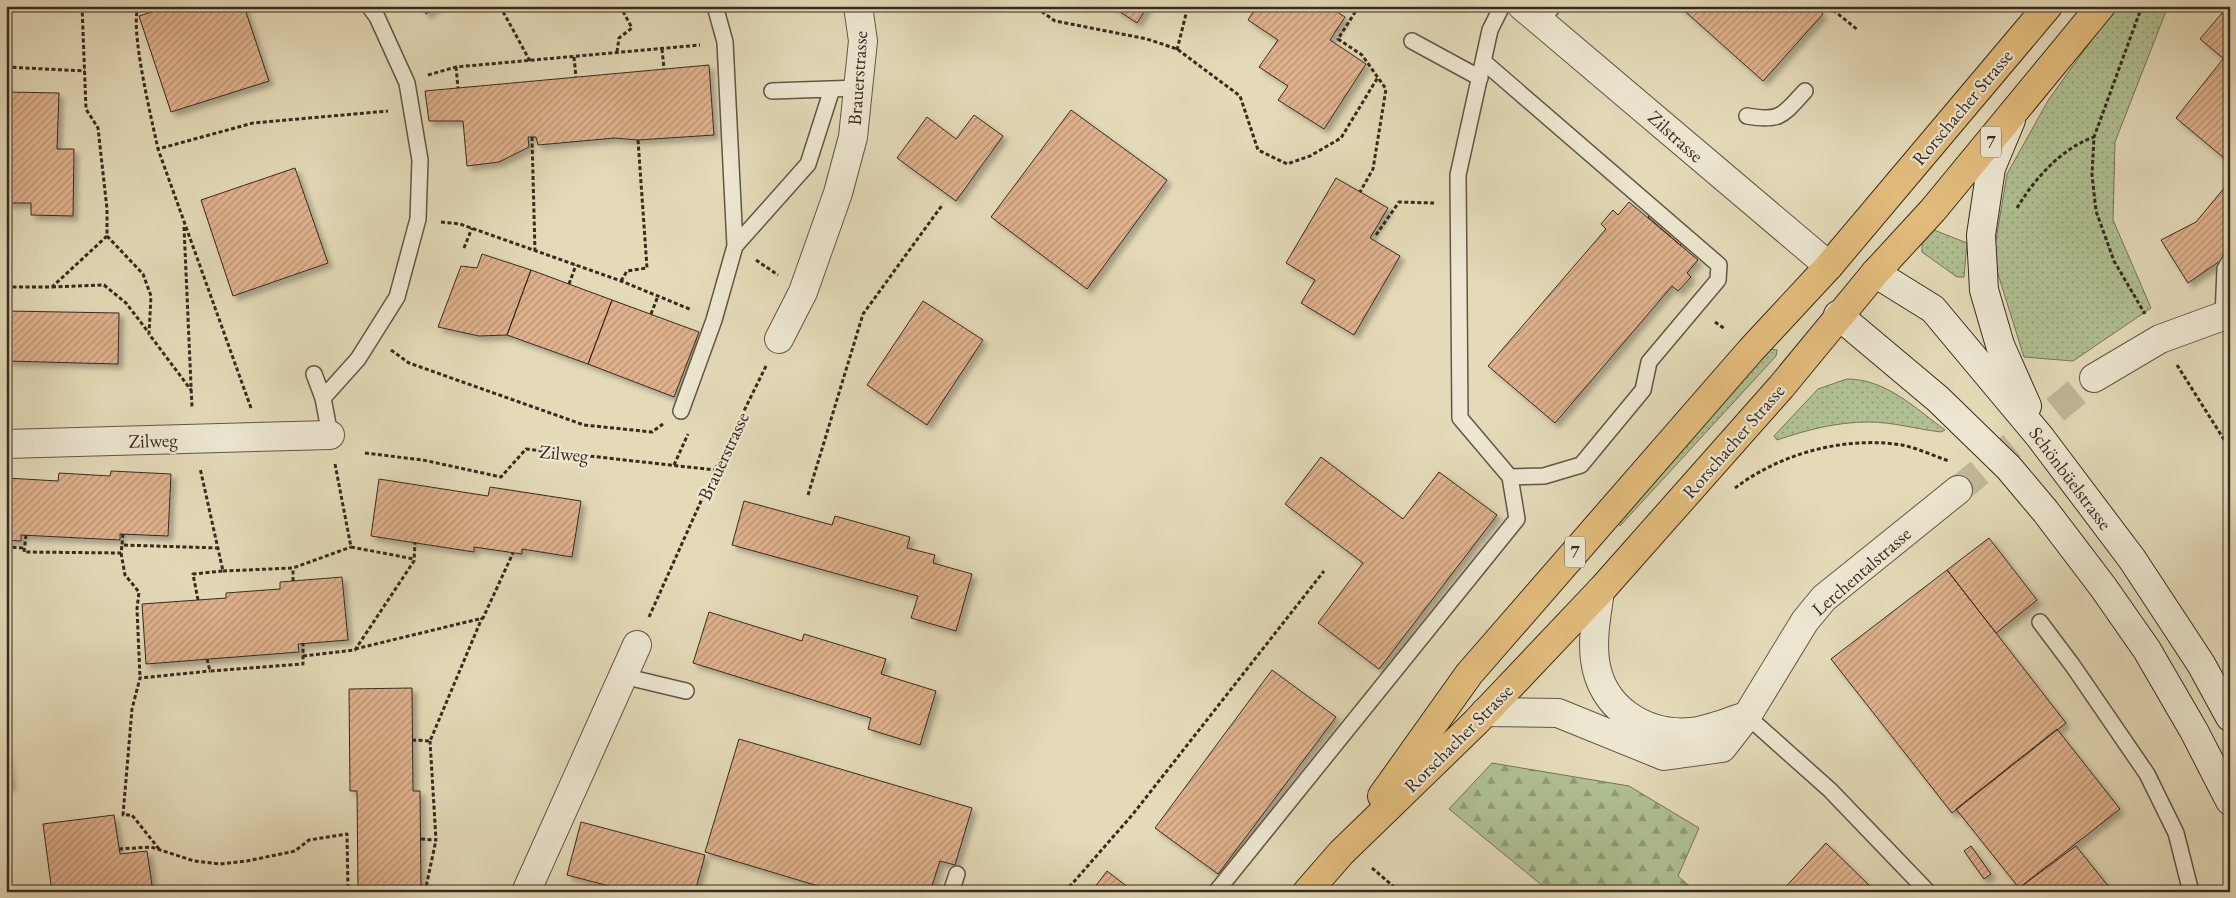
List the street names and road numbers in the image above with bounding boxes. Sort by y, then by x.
street label: Brauerstrasse [842,30,873,126]
street label: Rorschacher Strasse [1907,44,2018,171]
street label: Zilstrasse [1643,105,1709,168]
road number: 7 [1981,126,2001,158]
street label: Rorschacher Strasse [1677,379,1790,504]
street label: Brauerstrasse [692,408,755,504]
street label: Schönbüelstrasse [2024,422,2118,535]
street label: Zilweg [128,427,179,454]
street label: Zilweg [539,439,590,468]
street label: Lerchentalstrasse [1806,521,1916,621]
road number: 7 [1565,536,1585,568]
street label: Rorschacher Strasse [1399,679,1518,798]

